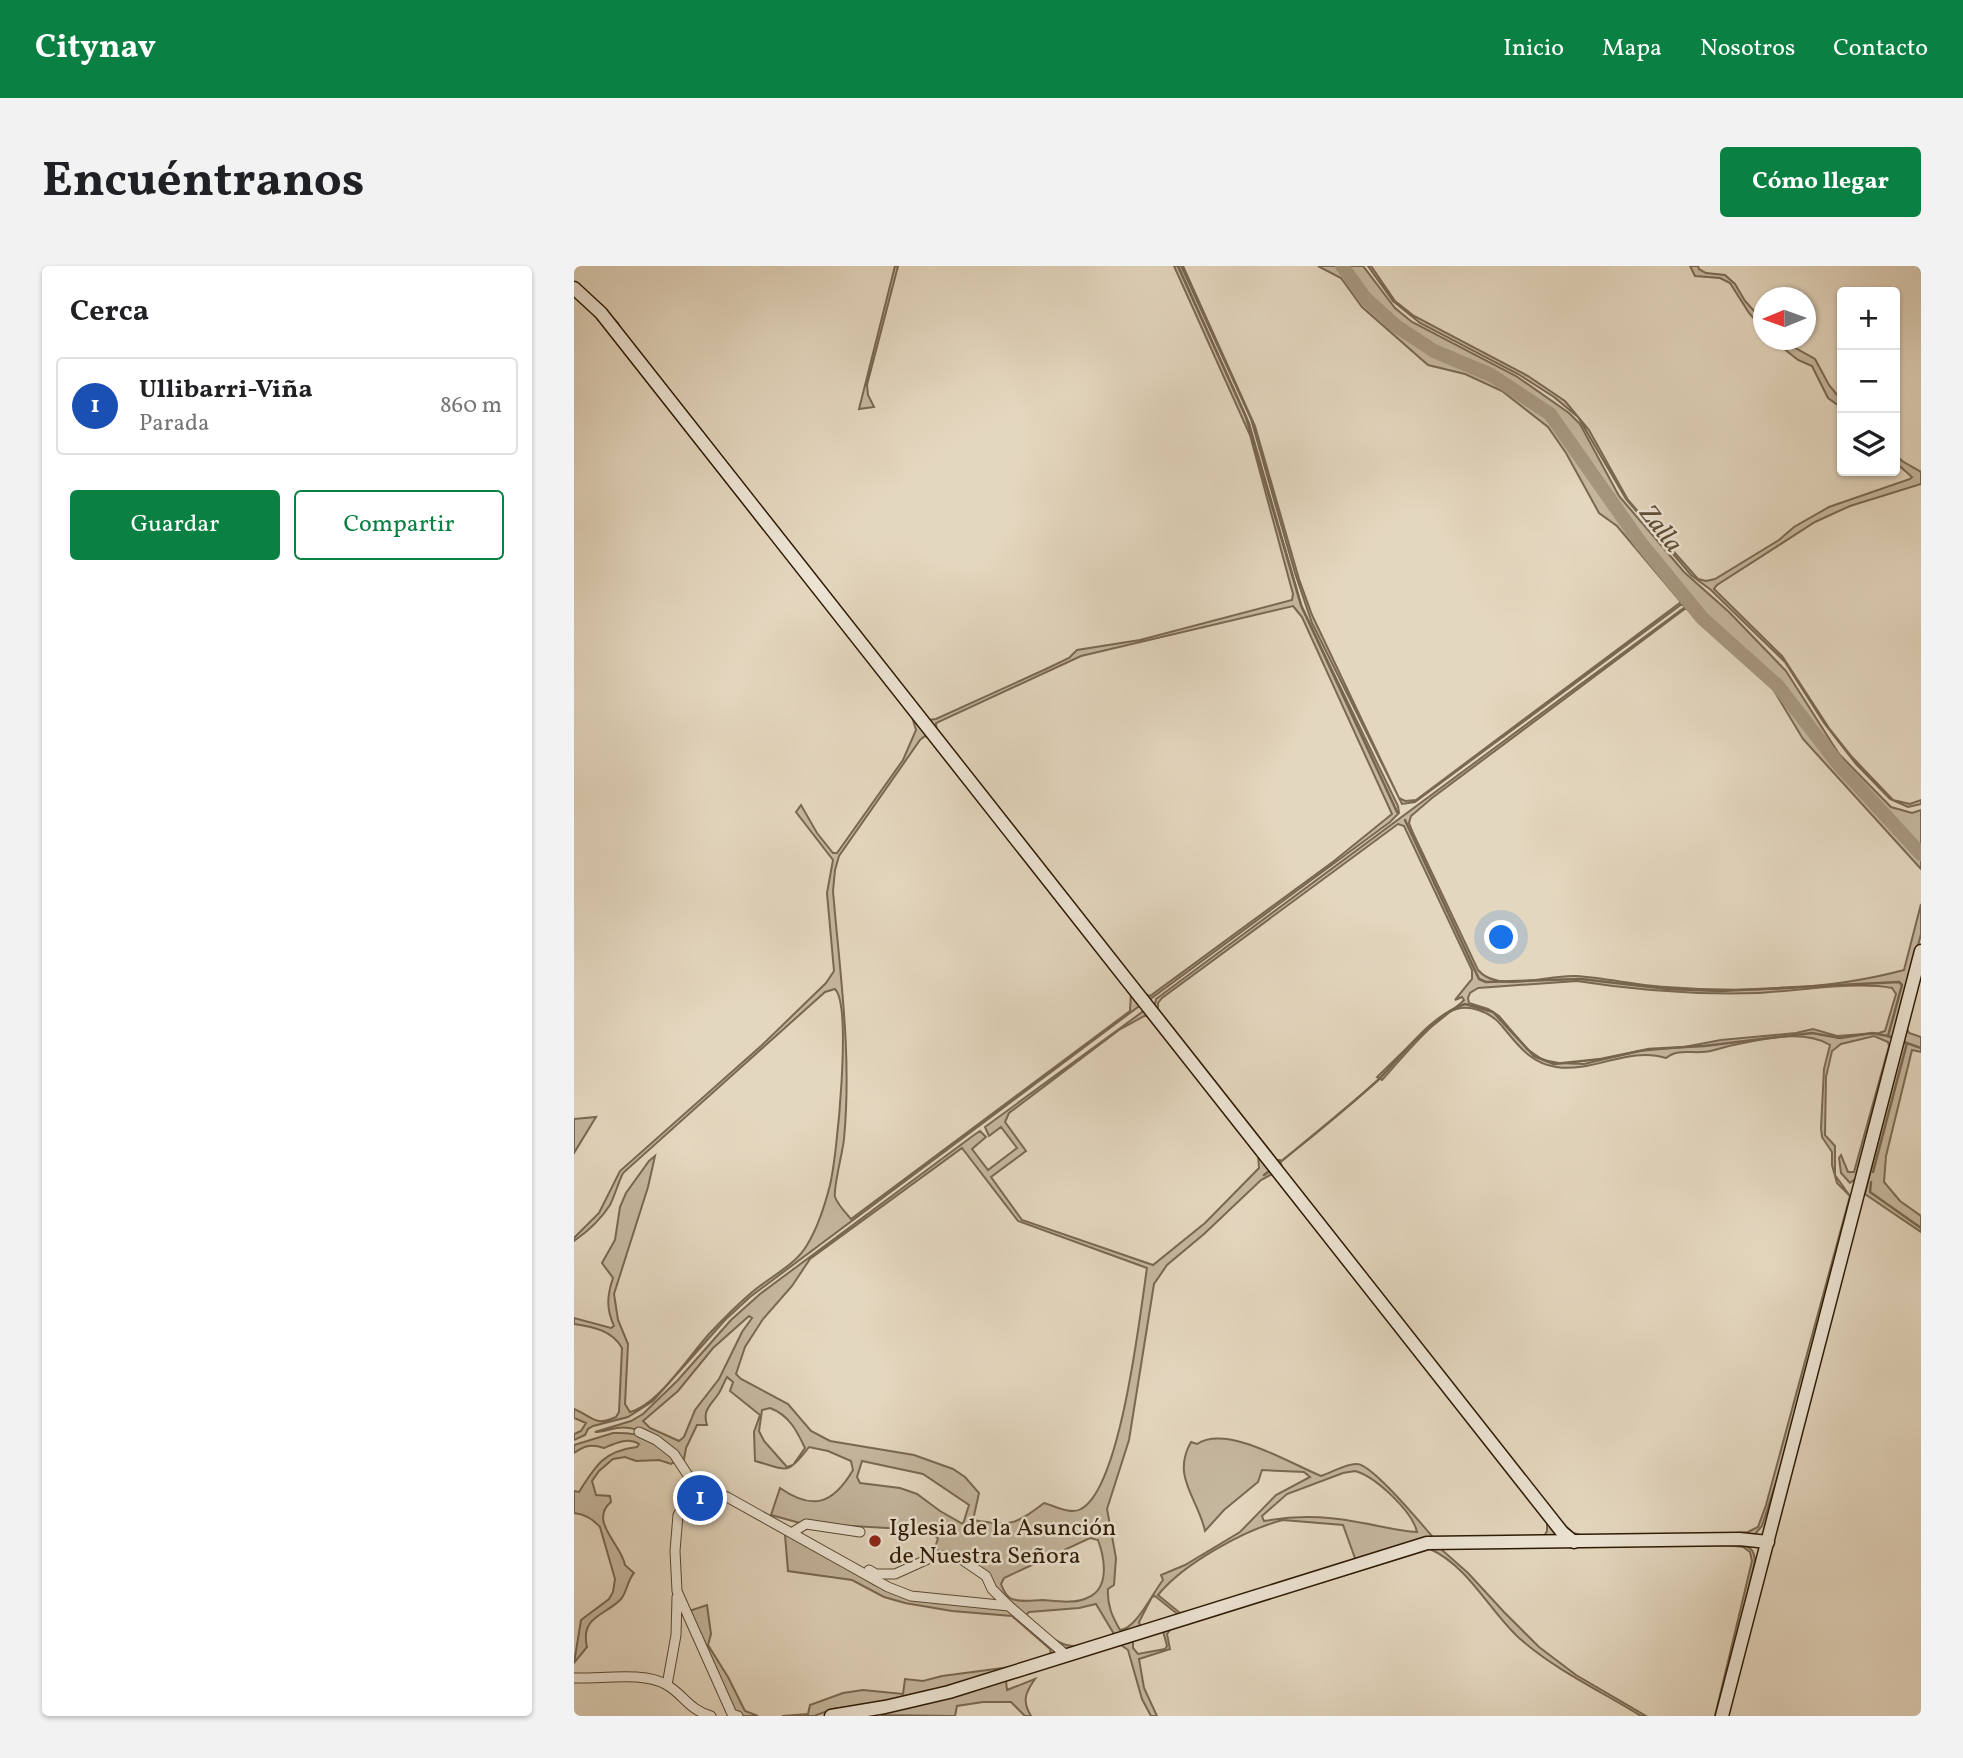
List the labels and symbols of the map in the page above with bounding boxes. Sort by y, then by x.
north arrow [1753,287,1816,350]
water label: Zalla [1630,497,1691,561]
your location [1484,920,1518,954]
pin: 1 [677,1472,723,1524]
place label: Iglesia de la Asunción de Nuestra Señora [889,1512,1116,1574]
marker: Iglesia de la Asunción de Nuestra Señora [867,1533,883,1549]

